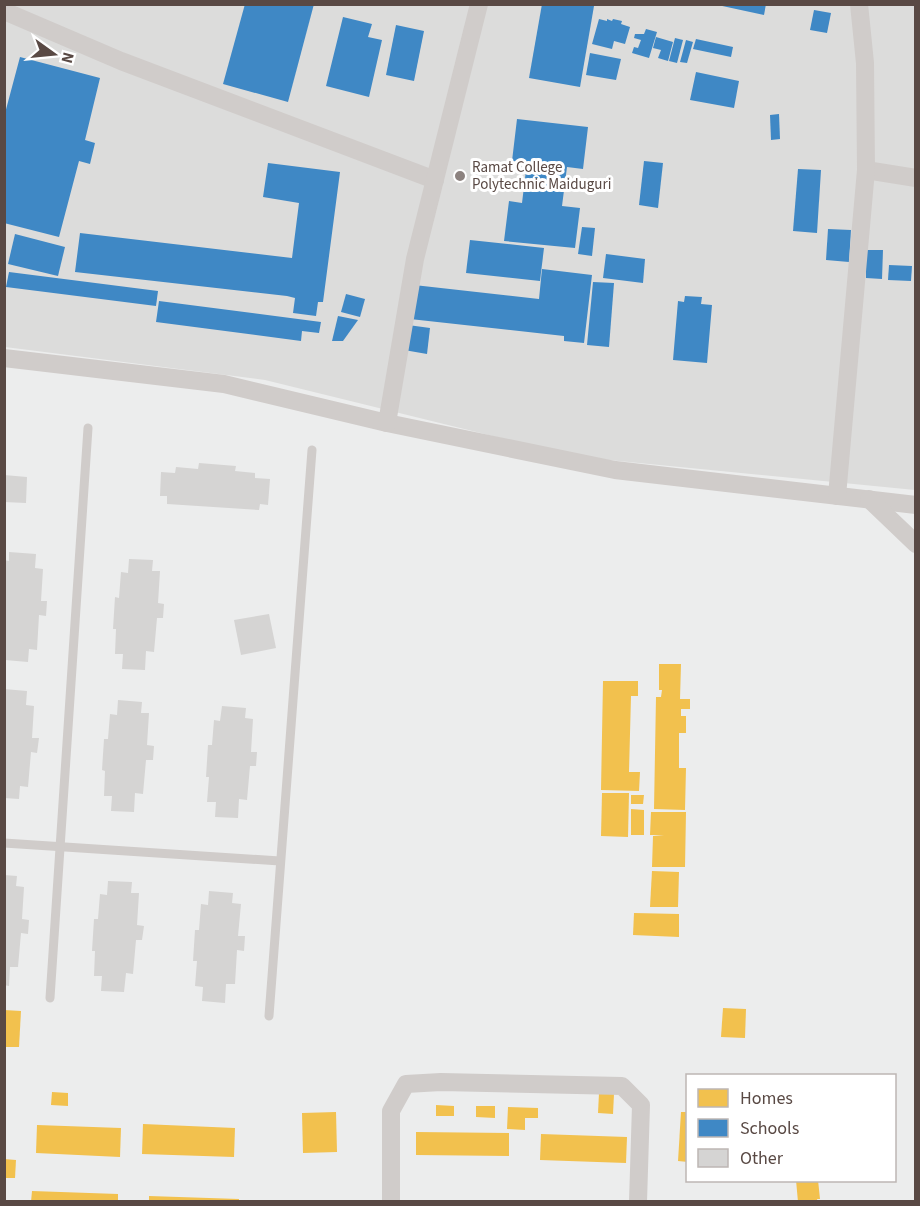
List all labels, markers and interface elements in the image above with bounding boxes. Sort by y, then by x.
north arrow [24,24,84,84]
text: N [56,50,80,66]
place label: Ramat College Polytechnic Maiduguri [472,157,611,195]
marker: Ramat College Polytechnic Maiduguri [453,169,467,183]
legend [686,1074,896,1182]
text: Homes [740,1086,793,1111]
text: Schools [740,1116,799,1141]
text: Other [740,1146,784,1171]

